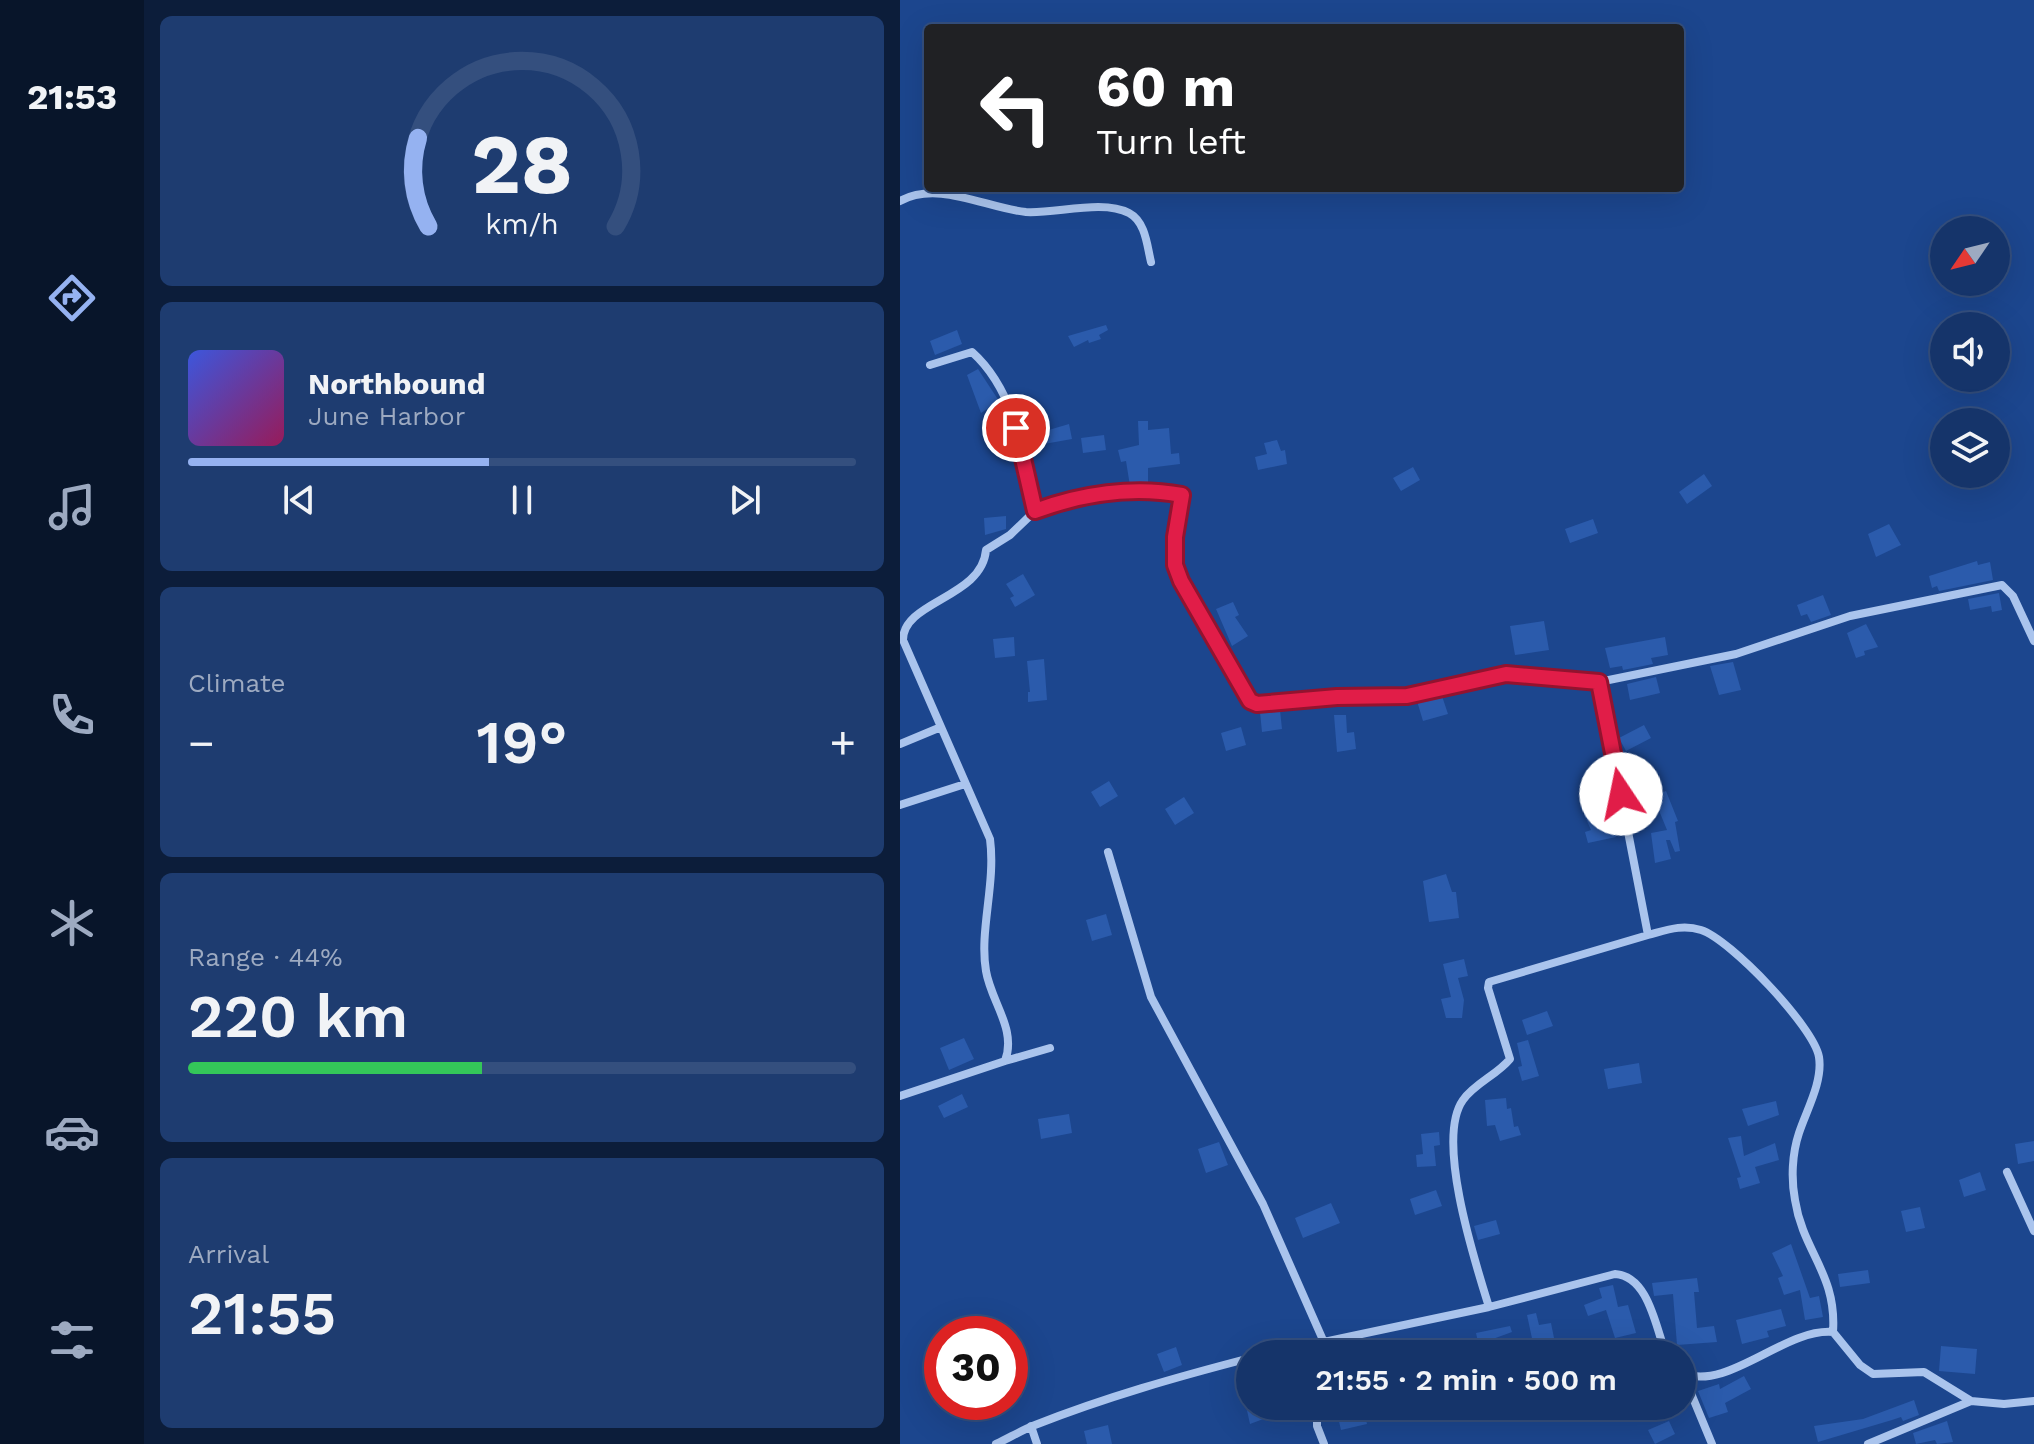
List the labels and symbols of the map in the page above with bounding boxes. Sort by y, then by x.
north arrow [1930,216,2010,296]
pin [982,394,1050,462]
position arrow [1579,752,1663,836]
speed limit sign: 30 [924,1316,1028,1420]

